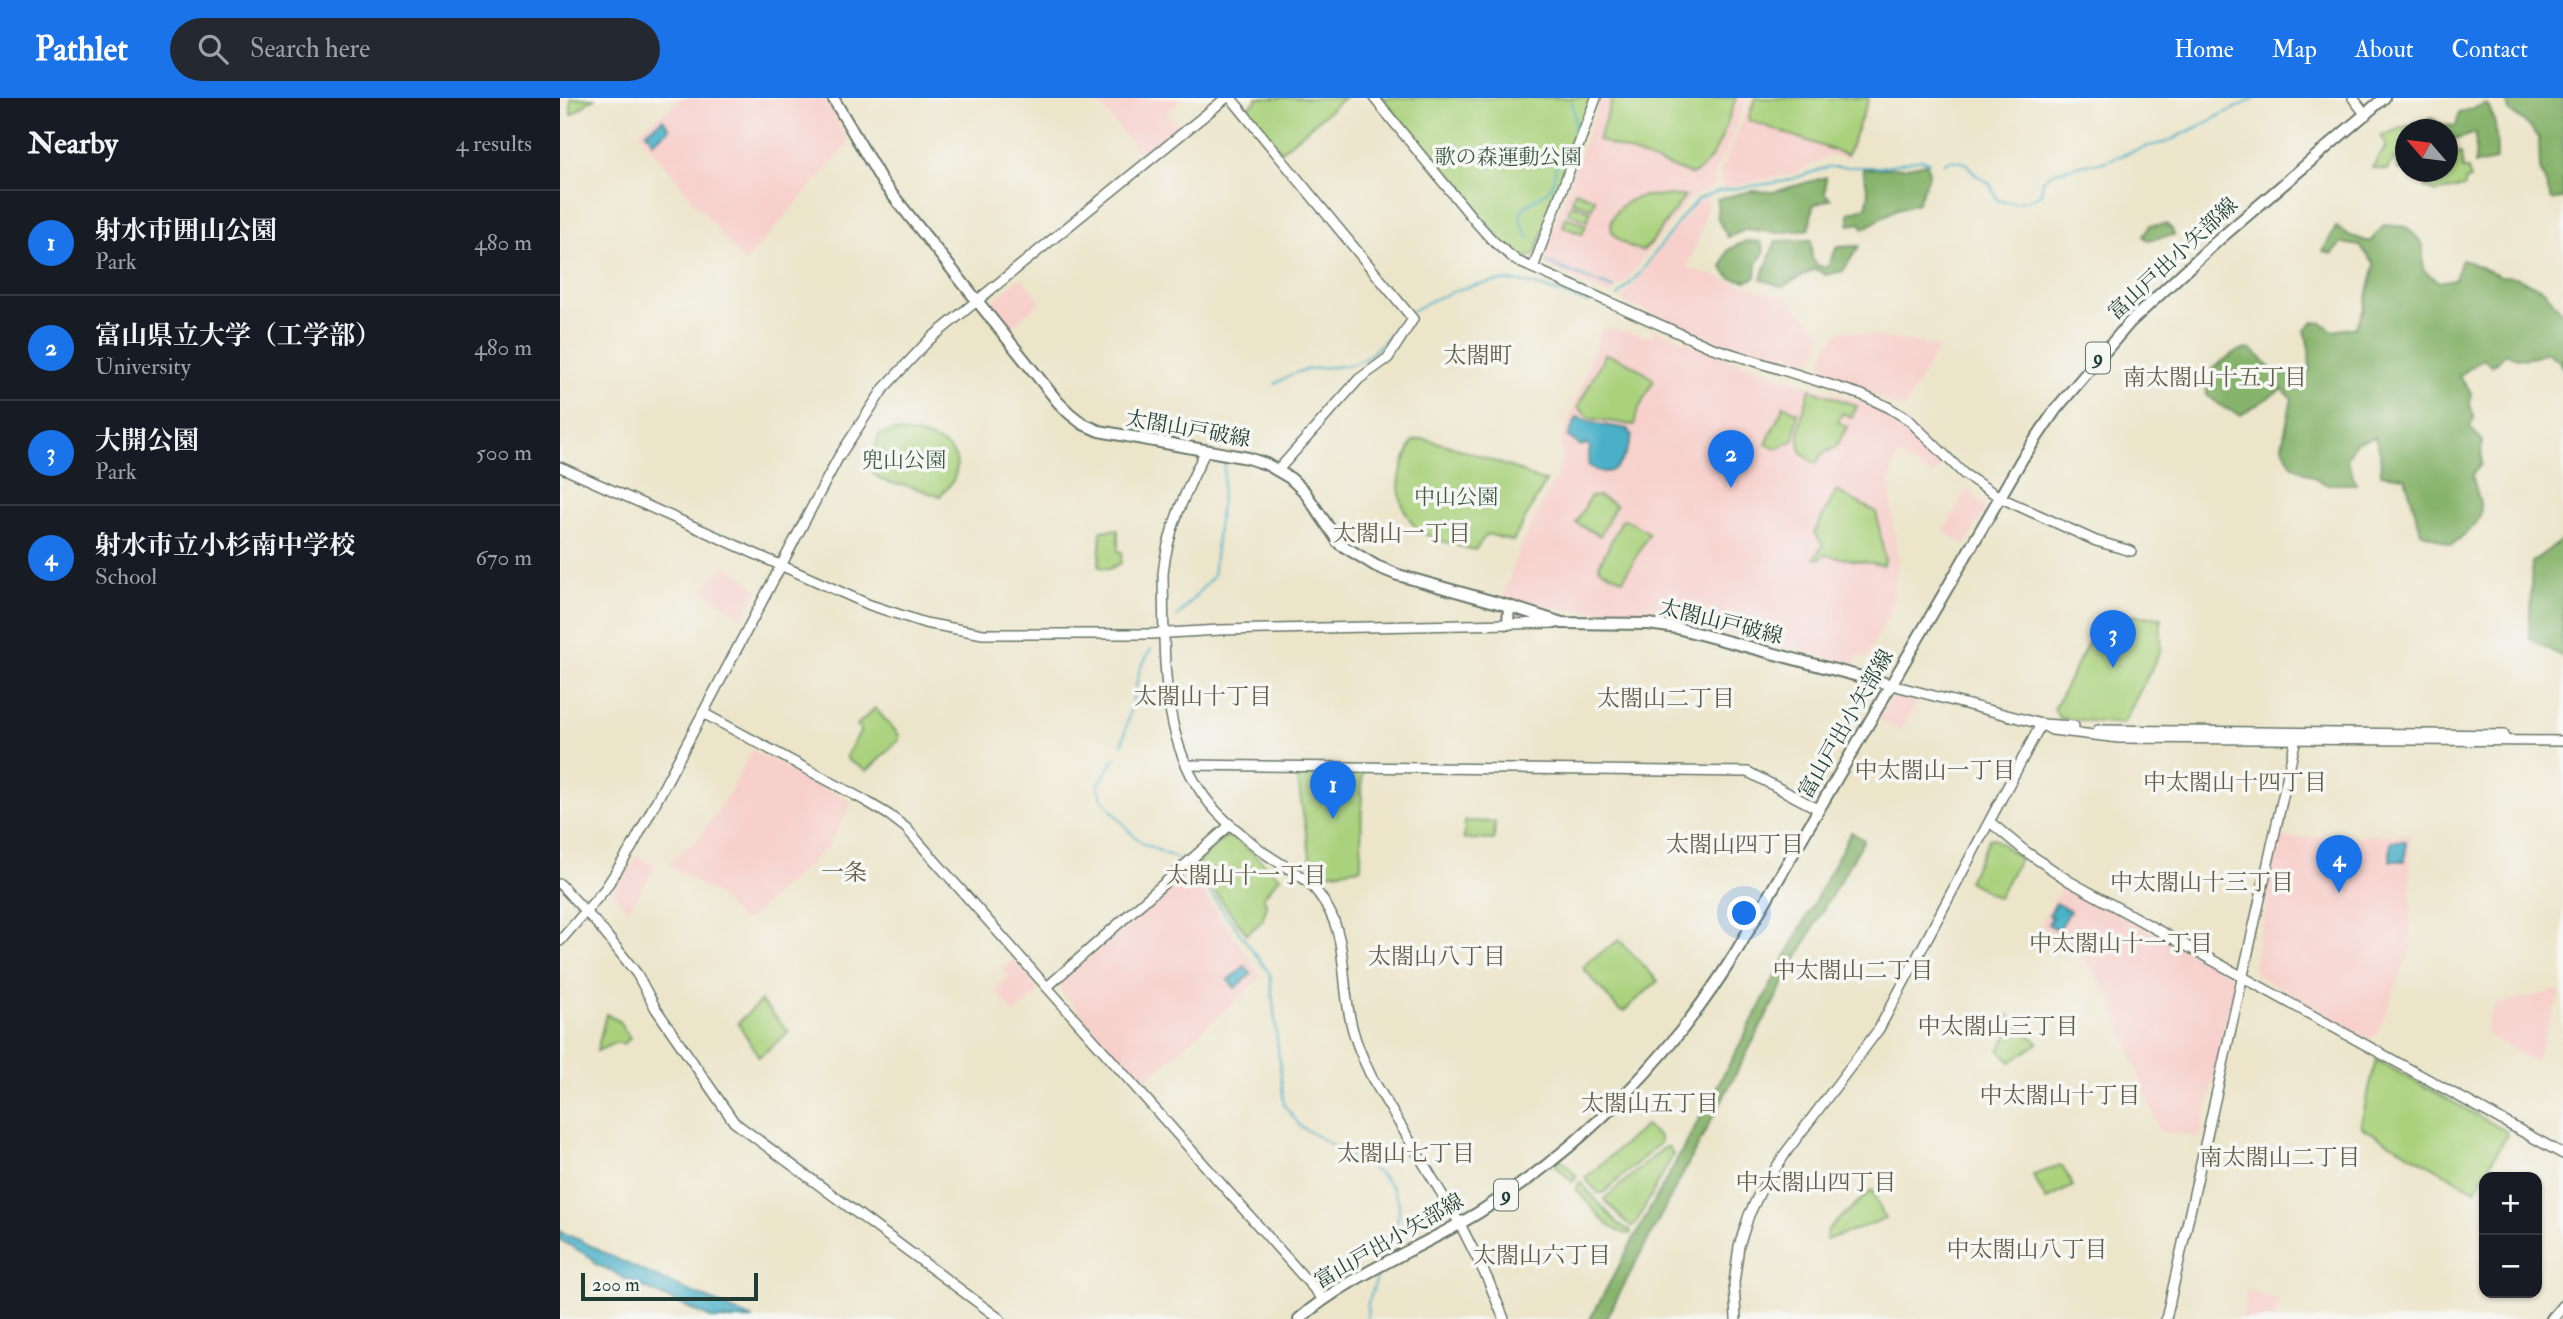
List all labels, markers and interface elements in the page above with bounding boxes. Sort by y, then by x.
search box [170,18,660,81]
text: Pathlet [35,29,128,70]
icon: search [194,30,232,68]
text: Search here [250,33,370,65]
text: Home [2174,34,2234,65]
text: Map [2272,34,2317,65]
text: About [2355,34,2414,65]
text: Contact [2452,34,2528,65]
north arrow [2395,119,2458,182]
text: Nearby [28,125,118,162]
text: 4 results [456,129,532,158]
park label: 歌の森運動公園 [1435,144,1582,171]
street label: 富山戸出小矢部線 [2102,192,2244,326]
text: 射水市囲山公園 [95,215,277,247]
text: 1 [47,228,55,257]
text: 480 m [474,228,532,257]
text: Park [95,247,137,276]
text: 富山県立大学（工学部） [95,320,381,352]
text: 2 [45,333,57,362]
text: 480 m [474,333,532,362]
district label: 太閤町 [1444,341,1513,370]
road number: 9 [2086,342,2110,374]
text: University [95,352,191,381]
district label: 南太閤山十五丁目 [2123,363,2307,392]
street label: 太閤山戸破線 [1124,405,1252,453]
text: 大開公園 [95,425,199,457]
pin: 2 [1708,430,1754,488]
text: 3 [47,438,55,467]
text: 500 m [476,438,532,467]
park label: 兜山公園 [862,447,946,474]
text: Park [95,457,137,486]
park label: 中山公園 [1414,484,1498,511]
district label: 太閤山一丁目 [1333,519,1471,548]
text: 射水市立小杉南中学校 [95,530,355,562]
text: 4 [45,543,57,572]
text: 670 m [475,543,532,572]
text: School [95,562,157,591]
street label: 太閤山戸破線 [1657,594,1785,650]
pin: 3 [2090,610,2136,668]
street label: 富山戸出小矢部線 [1792,645,1900,803]
district label: 太閤山十丁目 [1134,682,1272,711]
district label: 太閤山二丁目 [1597,684,1735,713]
district label: 中太閤山一丁目 [1855,756,2016,785]
pin: 1 [1310,761,1356,819]
district label: 中太閤山十四丁目 [2143,768,2327,797]
district label: 太閤山四丁目 [1666,830,1804,859]
pin: 4 [2316,835,2362,893]
district label: 一条 [821,858,867,887]
district label: 太閤山十一丁目 [1166,861,1327,890]
district label: 中太閤山十三丁目 [2110,868,2294,897]
your location [1727,896,1761,930]
district label: 中太閤山十一丁目 [2029,929,2213,958]
district label: 太閤山八丁目 [1368,942,1506,971]
district label: 中太閤山二丁目 [1773,956,1934,985]
district label: 中太閤山三丁目 [1918,1012,2079,1041]
district label: 中太閤山十丁目 [1980,1081,2141,1110]
district label: 太閤山五丁目 [1581,1089,1719,1118]
district label: 太閤山七丁目 [1337,1139,1475,1168]
district label: 南太閤山二丁目 [2200,1143,2361,1172]
district label: 中太閤山四丁目 [1736,1168,1897,1197]
map controls [2479,1172,2542,1298]
button: + [2479,1172,2542,1235]
road number: 9 [1494,1180,1518,1210]
street label: 富山戸出小矢部線 [1310,1187,1468,1295]
district label: 中太閤山八丁目 [1947,1235,2108,1264]
button: − [2479,1235,2542,1298]
district label: 太閤山六丁目 [1473,1241,1611,1270]
scale bar [581,1270,758,1302]
text: 200 m [592,1273,640,1297]

